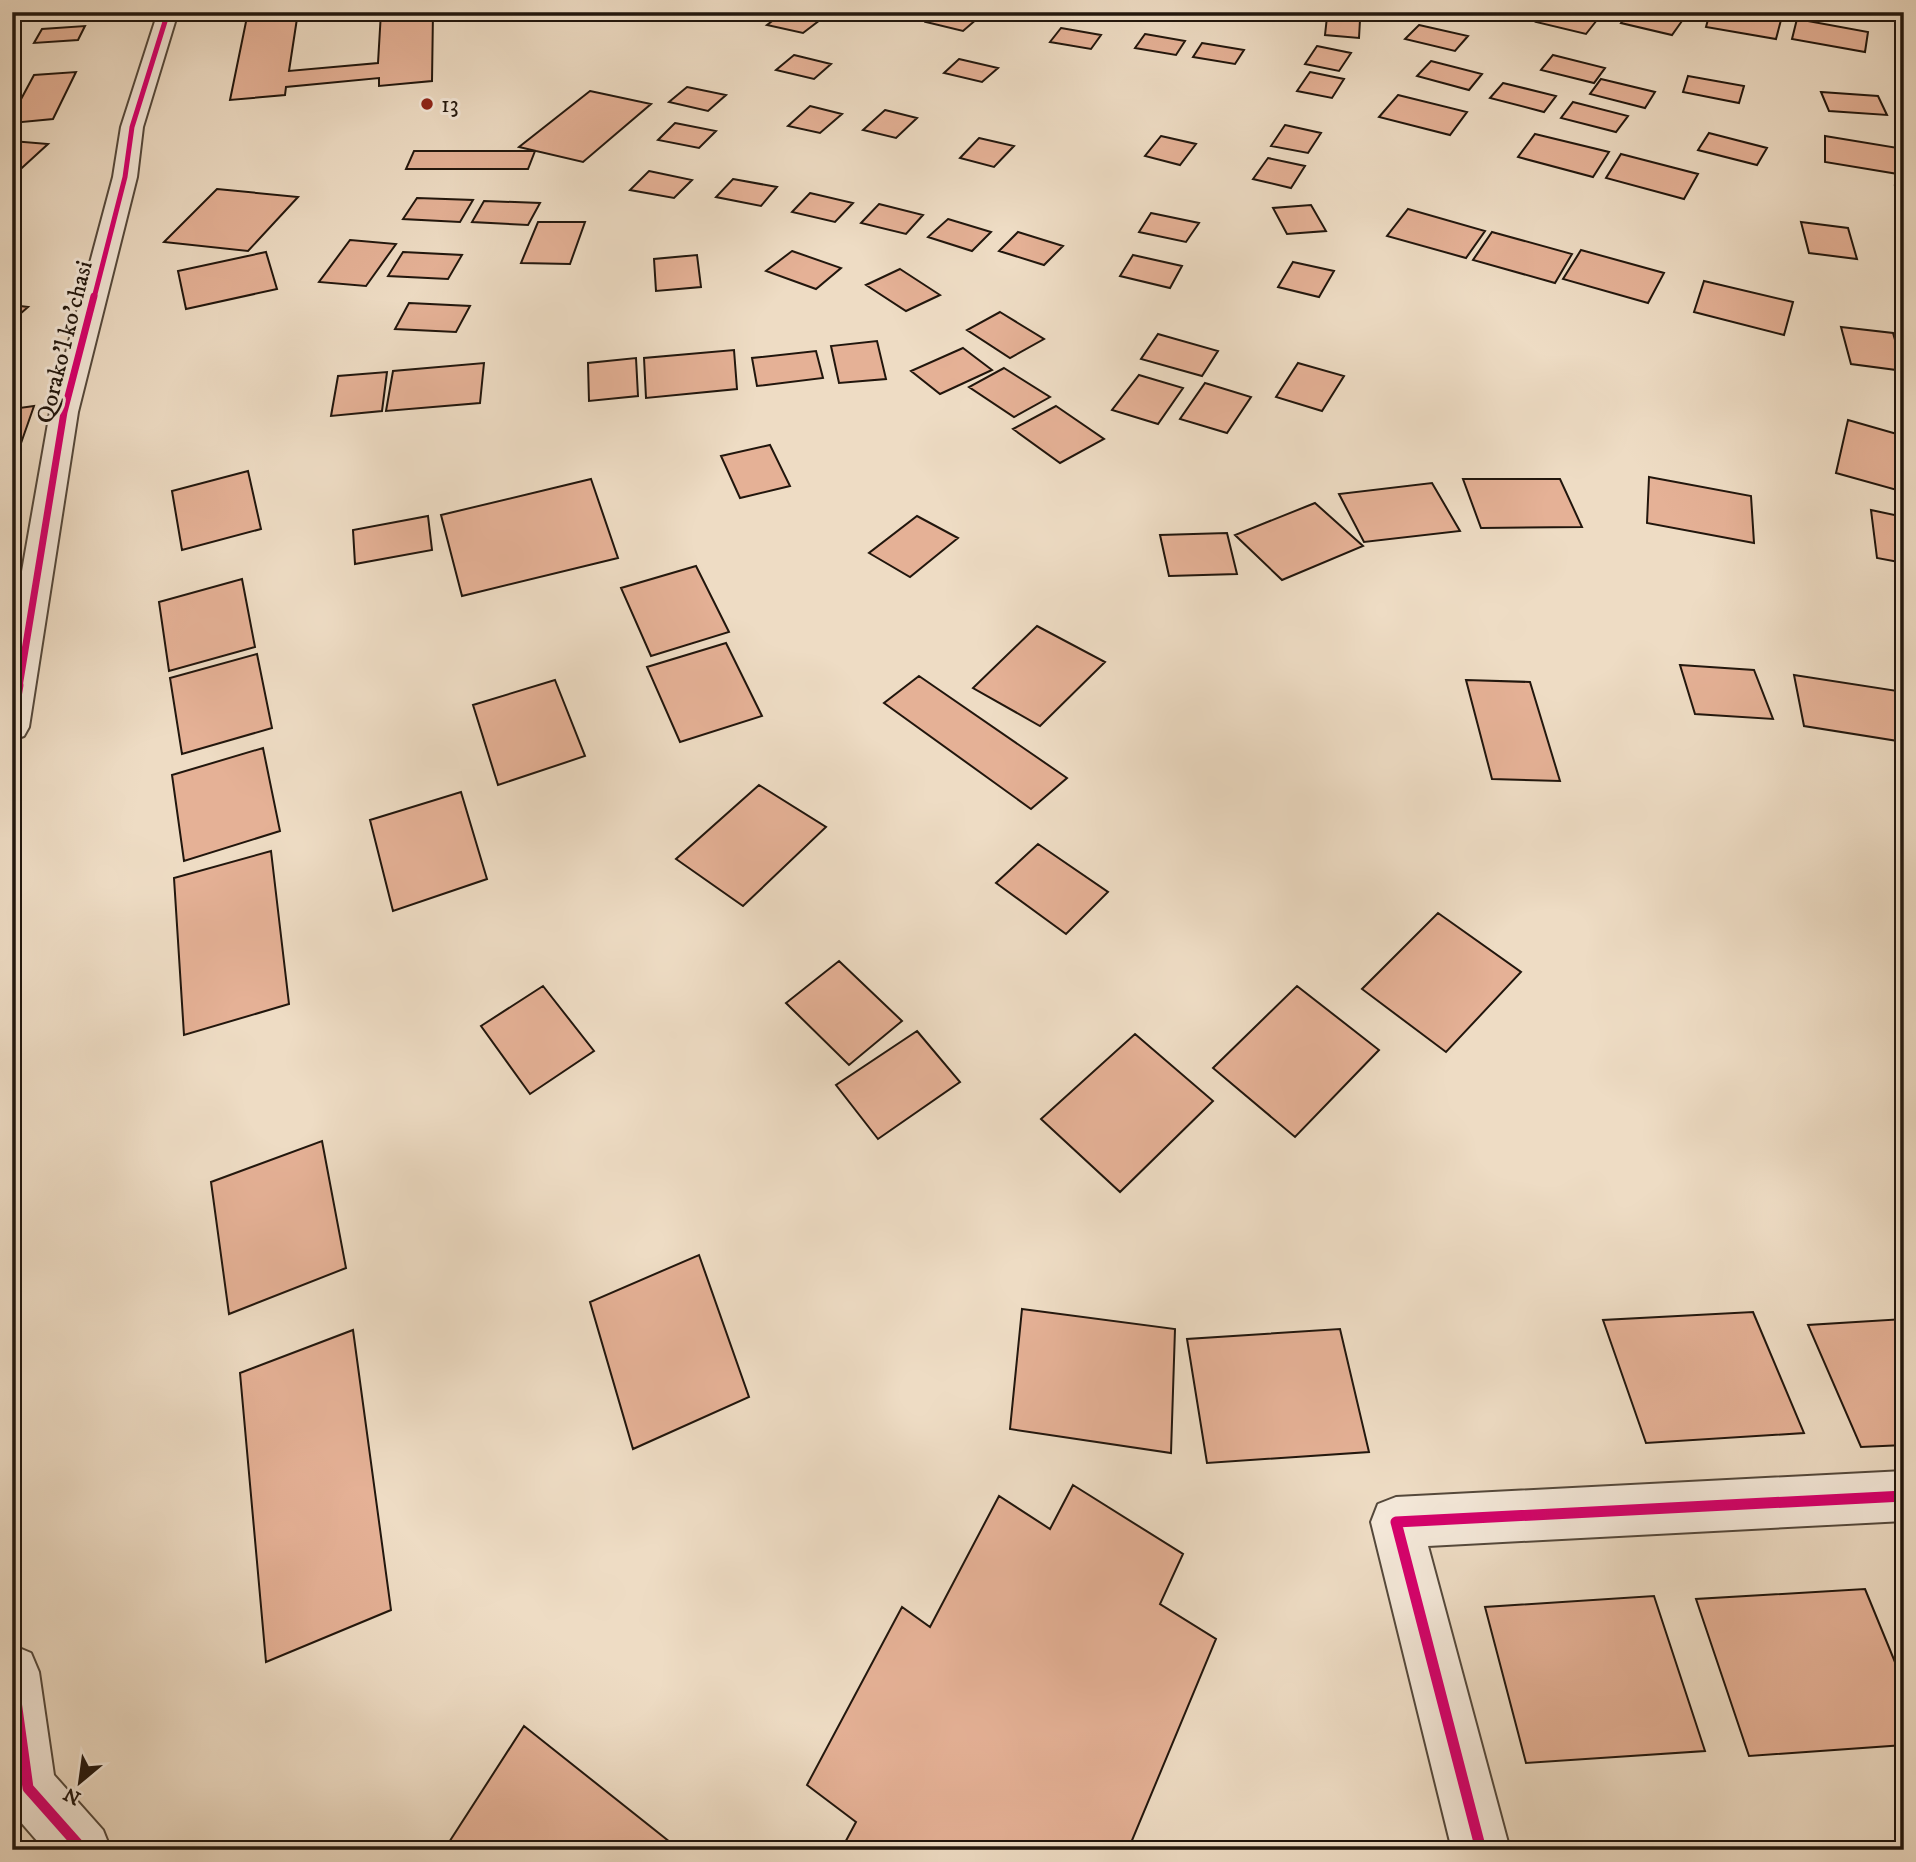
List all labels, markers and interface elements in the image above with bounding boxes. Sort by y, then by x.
place label: 13 [441,90,459,120]
marker: 13 [419,96,435,112]
street label: Qorako'l ko'chasi [30,258,100,427]
north arrow [46,1746,116,1816]
text: N [60,1782,85,1809]

